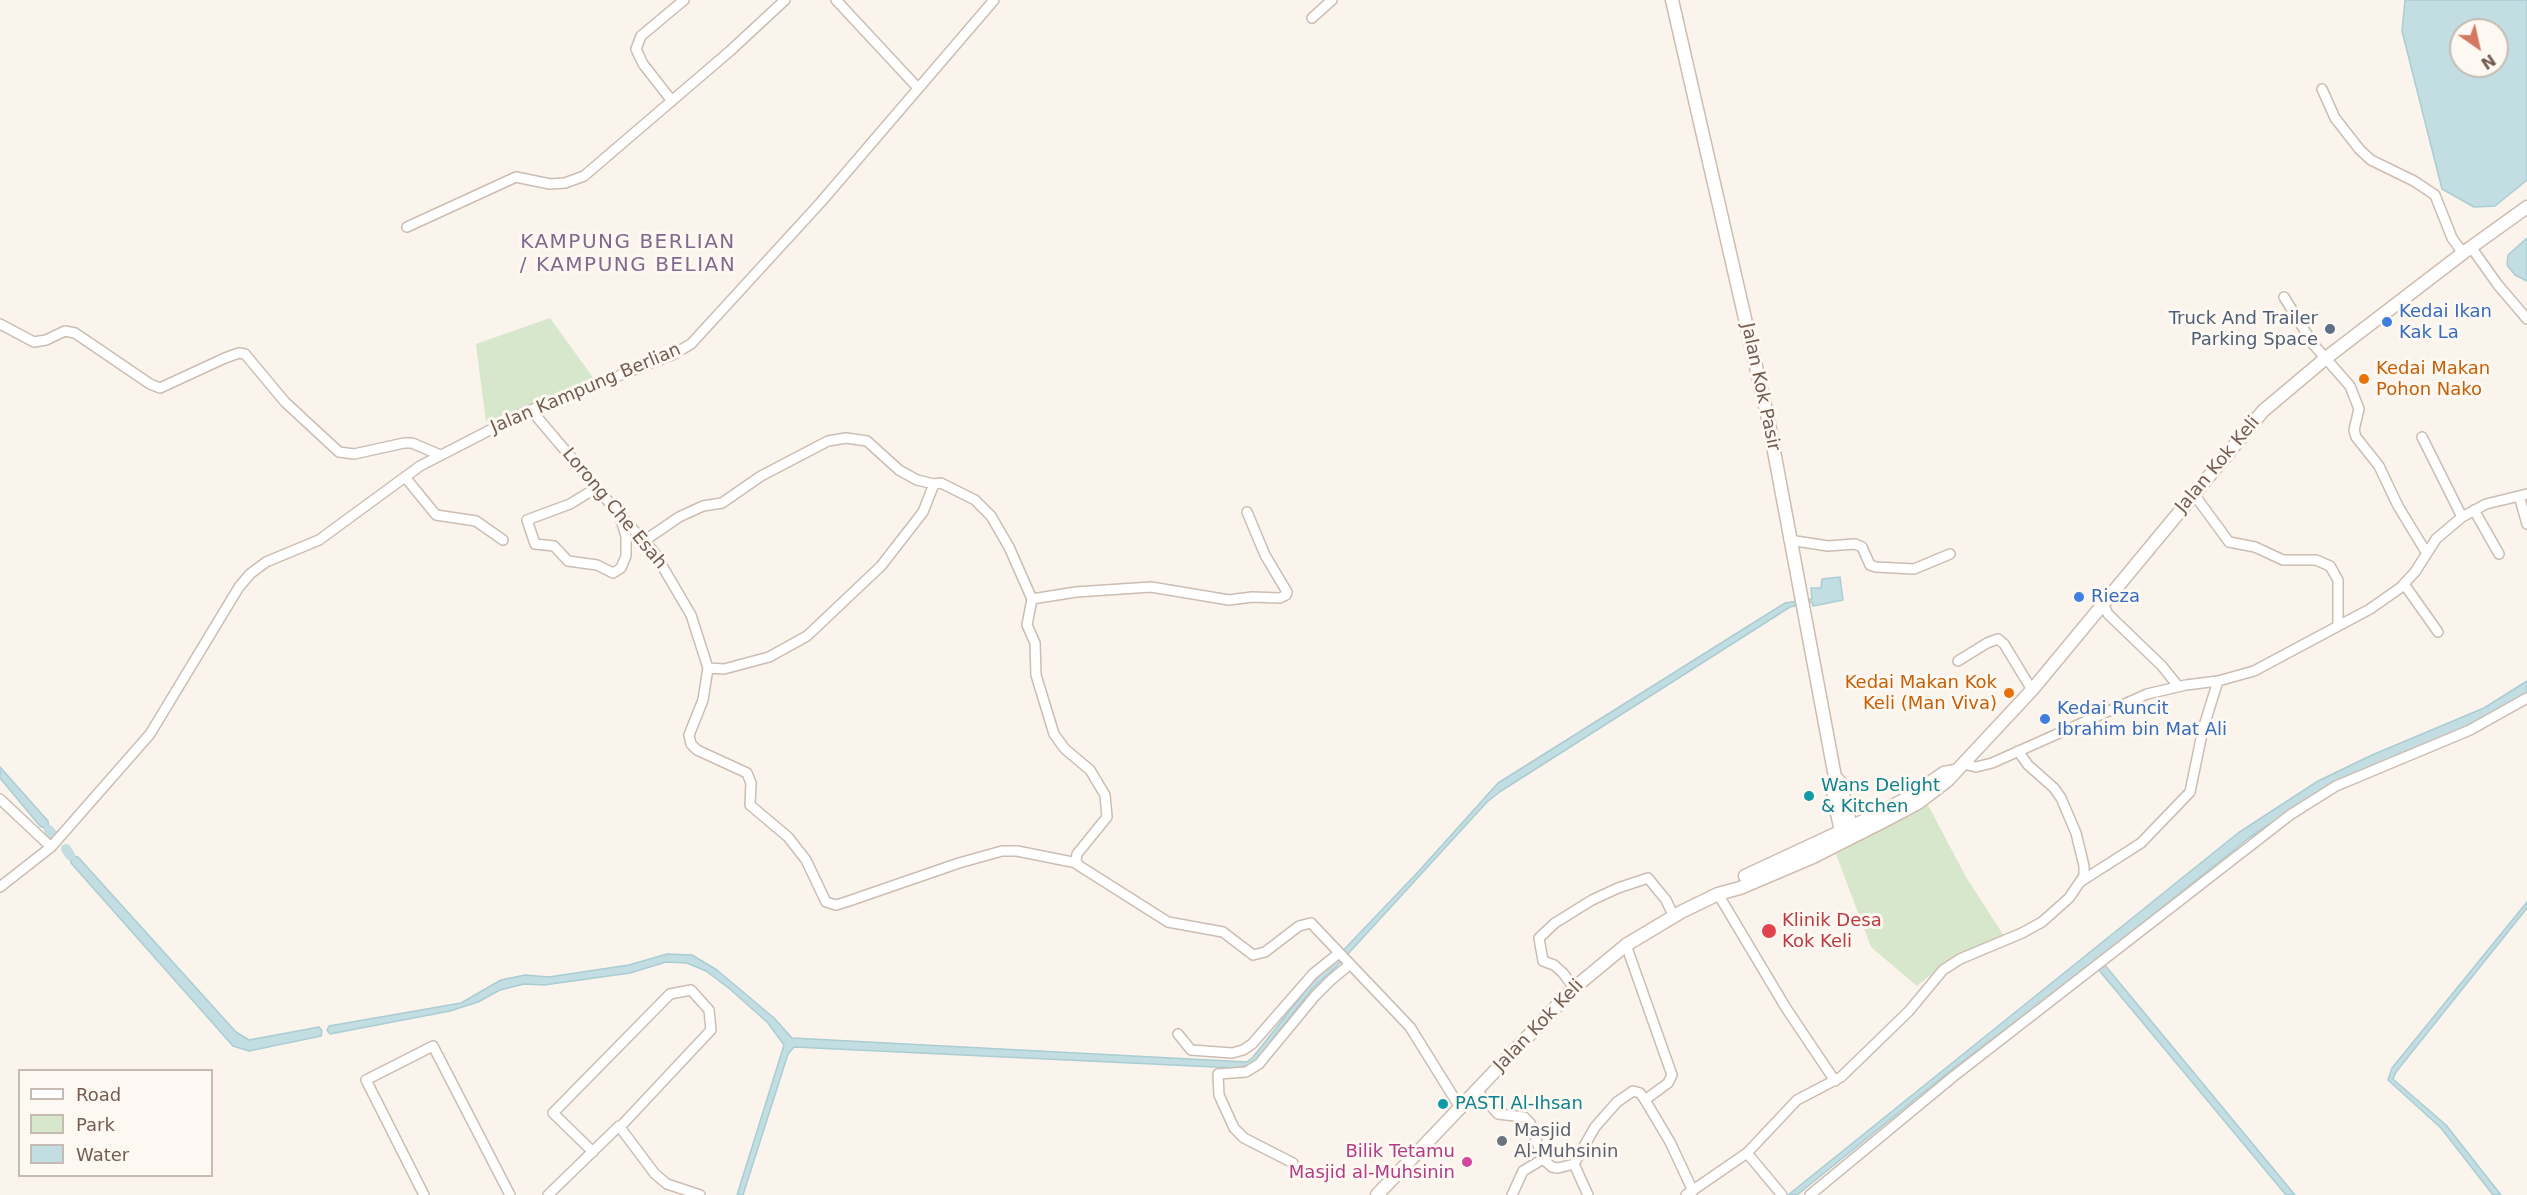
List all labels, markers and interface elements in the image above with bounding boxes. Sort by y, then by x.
north arrow [2449,18,2509,78]
text: N [2477,50,2499,73]
district label: KAMPUNG BERLIAN / KAMPUNG BELIAN [520,231,736,278]
place label: Kedai Ikan Kak La [2399,301,2492,344]
place label: Truck And Trailer Parking Space [2169,308,2318,350]
marker: Kedai Ikan Kak La [2380,315,2394,329]
street label: Jalan Kok Pasir [1736,321,1784,453]
marker: Truck And Trailer Parking Space [2323,322,2337,336]
street label: Jalan Kampung Berlian [488,339,684,439]
place label: Kedai Makan Pohon Nako [2376,358,2490,400]
marker: Kedai Makan Pohon Nako [2357,372,2371,386]
street label: Jalan Kok Keli [2171,412,2265,518]
street label: Lorong Che Esah [557,444,671,574]
place label: Rieza [2091,586,2140,608]
marker: Rieza [2072,590,2086,604]
place label: Kedai Makan Kok Keli (Man Viva) [1845,672,1997,714]
marker: Kedai Makan Kok Keli (Man Viva) [2002,686,2016,700]
place label: Kedai Runcit Ibrahim bin Mat Ali [2057,698,2227,740]
marker: Kedai Runcit Ibrahim bin Mat Ali [2038,712,2052,726]
place label: Wans Delight & Kitchen [1821,775,1940,818]
marker: Wans Delight & Kitchen [1802,789,1816,803]
place label: Klinik Desa Kok Keli [1782,910,1882,952]
marker: Klinik Desa Kok Keli [1760,922,1778,940]
street label: Jalan Kok Keli [1490,975,1588,1077]
legend [18,1069,213,1177]
text: Road [76,1084,121,1105]
place label: PASTI Al-Ihsan [1455,1093,1583,1115]
marker: PASTI Al-Ihsan [1436,1097,1450,1111]
text: Park [76,1114,115,1135]
place label: Masjid Al-Muhsinin [1514,1120,1618,1162]
marker: Masjid Al-Muhsinin [1495,1134,1509,1148]
place label: Bilik Tetamu Masjid al-Muhsinin [1289,1141,1455,1184]
text: Water [76,1144,129,1165]
marker: Bilik Tetamu Masjid al-Muhsinin [1460,1155,1474,1169]

